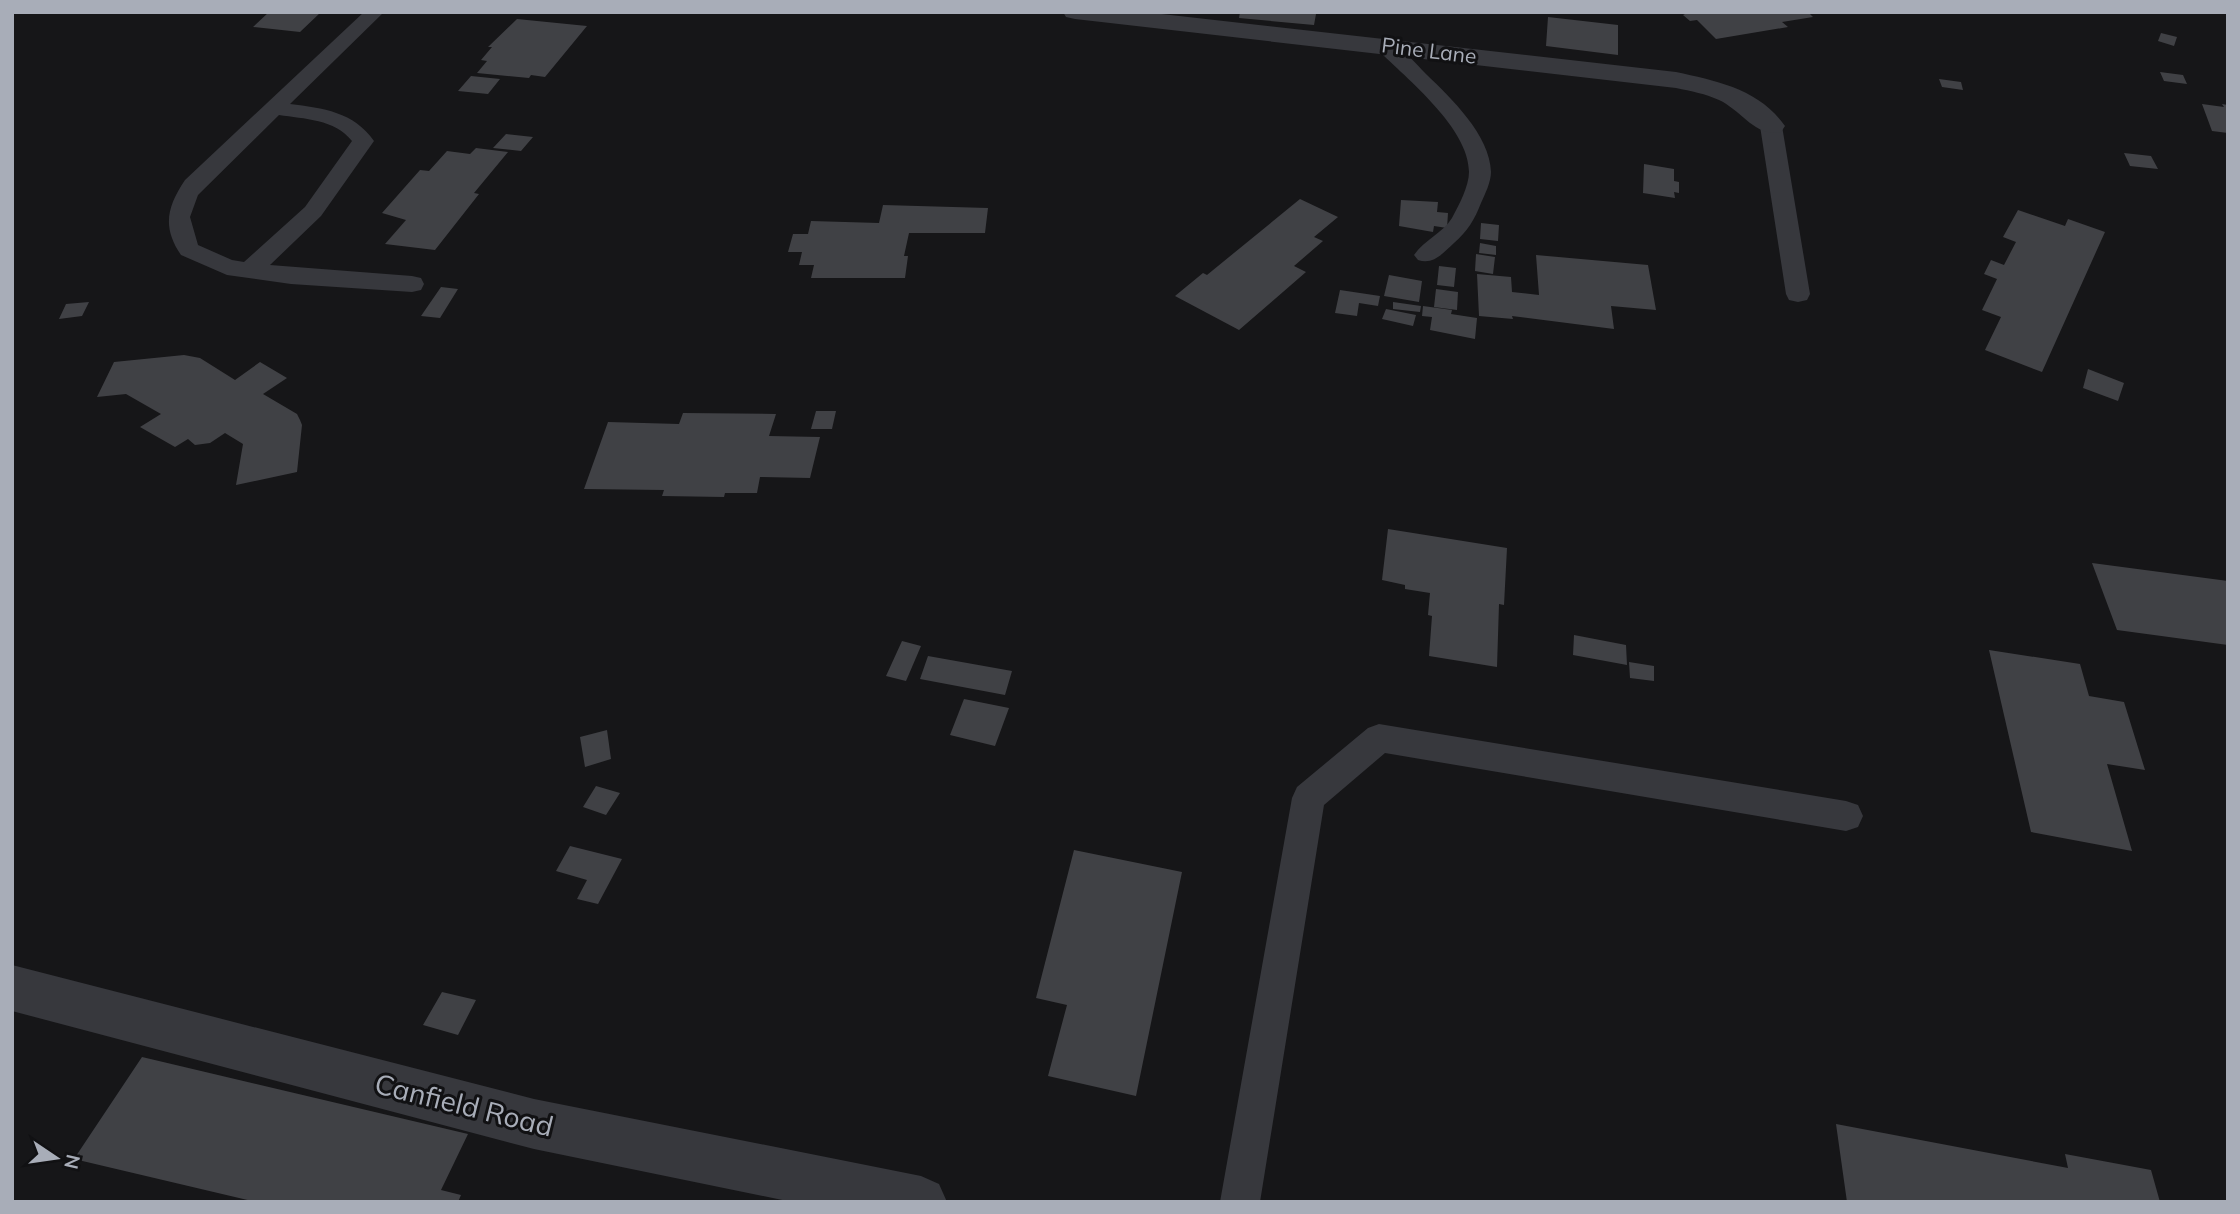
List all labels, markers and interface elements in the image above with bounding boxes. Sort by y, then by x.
street label: Pine Lane [1380,31,1478,69]
street label: Canfield Road [371,1065,557,1144]
north arrow [21,1123,91,1193]
text: N [59,1152,86,1172]

